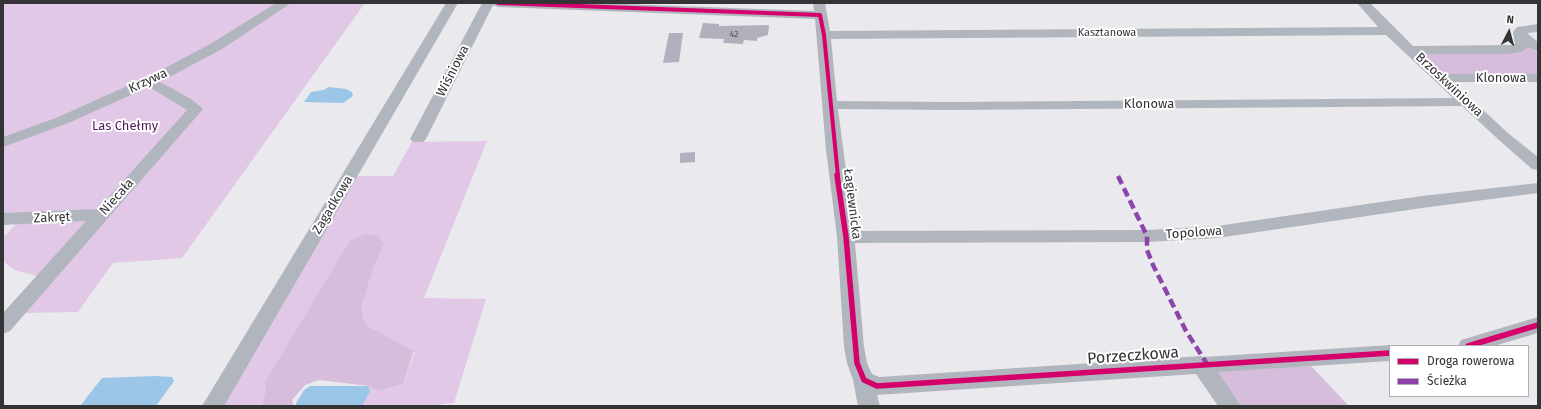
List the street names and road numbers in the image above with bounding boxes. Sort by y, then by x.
street label: Kasztanowa [1078,26,1136,40]
street label: Wiśniowa [433,43,473,99]
street label: Brzoskwiniowa [1412,50,1486,120]
street label: Krzywa [126,65,170,97]
street label: Klonowa [1476,70,1526,86]
street label: Klonowa [1124,96,1174,112]
street label: Łagiewnicka [840,168,864,240]
street label: Zagadkowa [310,173,356,237]
street label: Niecała [97,176,137,218]
street label: Zakręt [33,209,71,227]
street label: Topolowa [1165,223,1223,243]
street label: Porzeczkowa [1087,343,1179,369]

